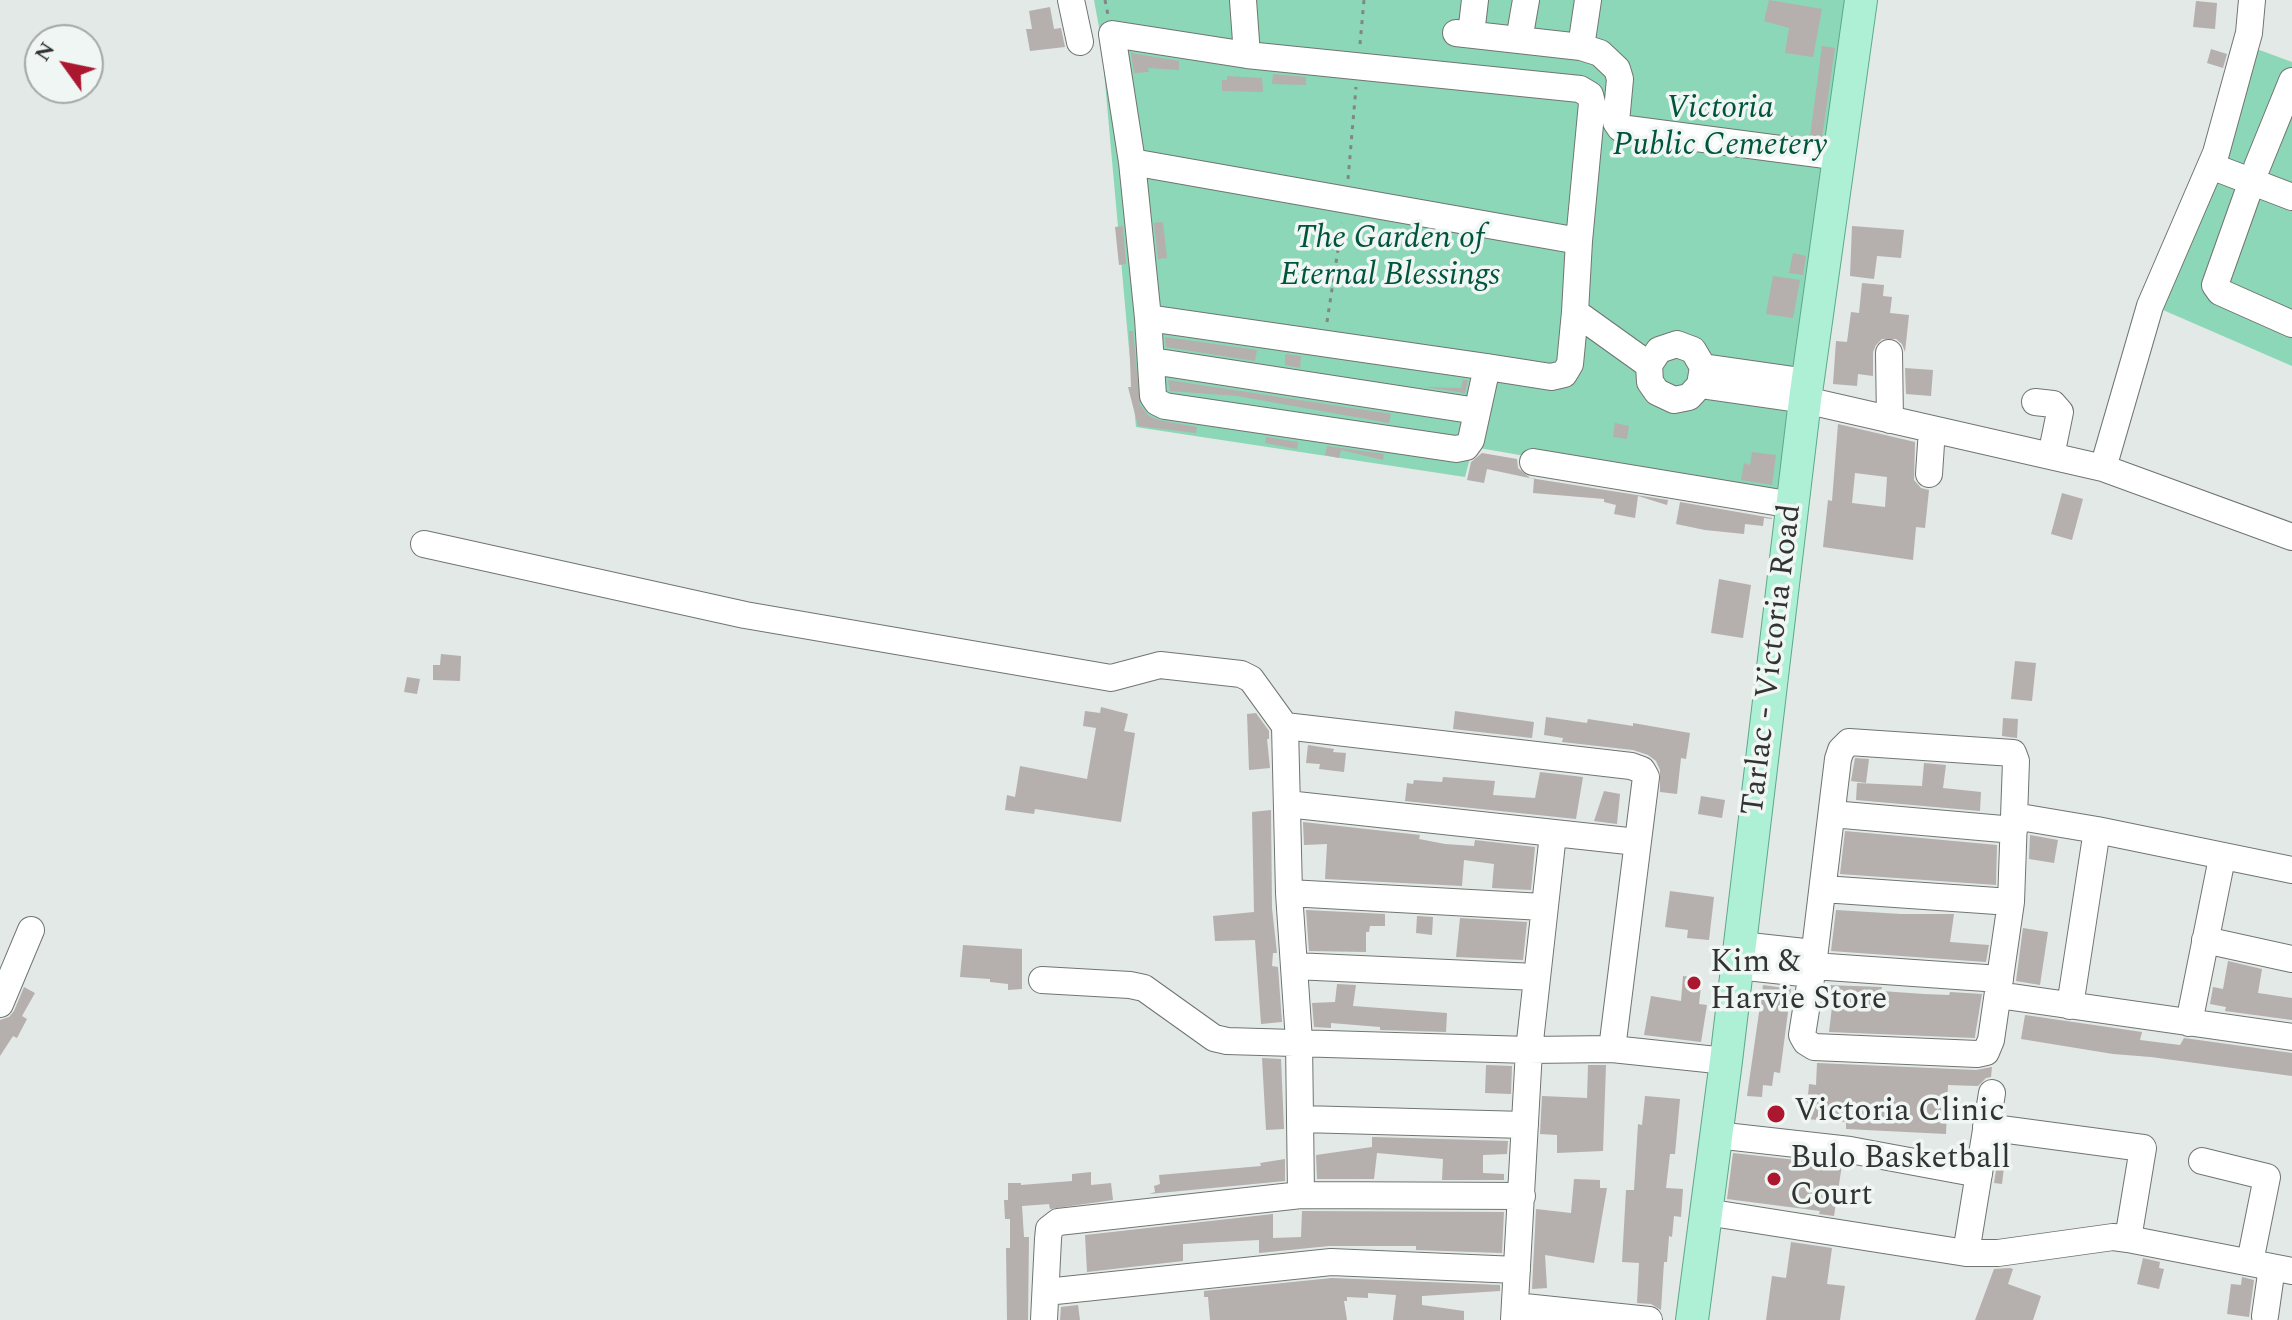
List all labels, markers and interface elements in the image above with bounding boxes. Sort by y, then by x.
north arrow [24,24,104,104]
text: N [26,35,64,68]
park label: Victoria Public Cemetery [1613,92,1827,167]
park label: The Garden of Eternal Blessings [1280,222,1500,297]
street label: Tarlac - Victoria Road [1736,502,1812,818]
place label: Kim & Harvie Store [1710,946,1887,1021]
marker: Kim & Harvie Store [1685,974,1703,992]
place label: Victoria Clinic [1794,1095,2004,1133]
marker: Victoria Clinic [1765,1103,1787,1125]
place label: Bulo Basketball Court [1790,1142,2011,1217]
marker: Bulo Basketball Court [1765,1170,1783,1188]

